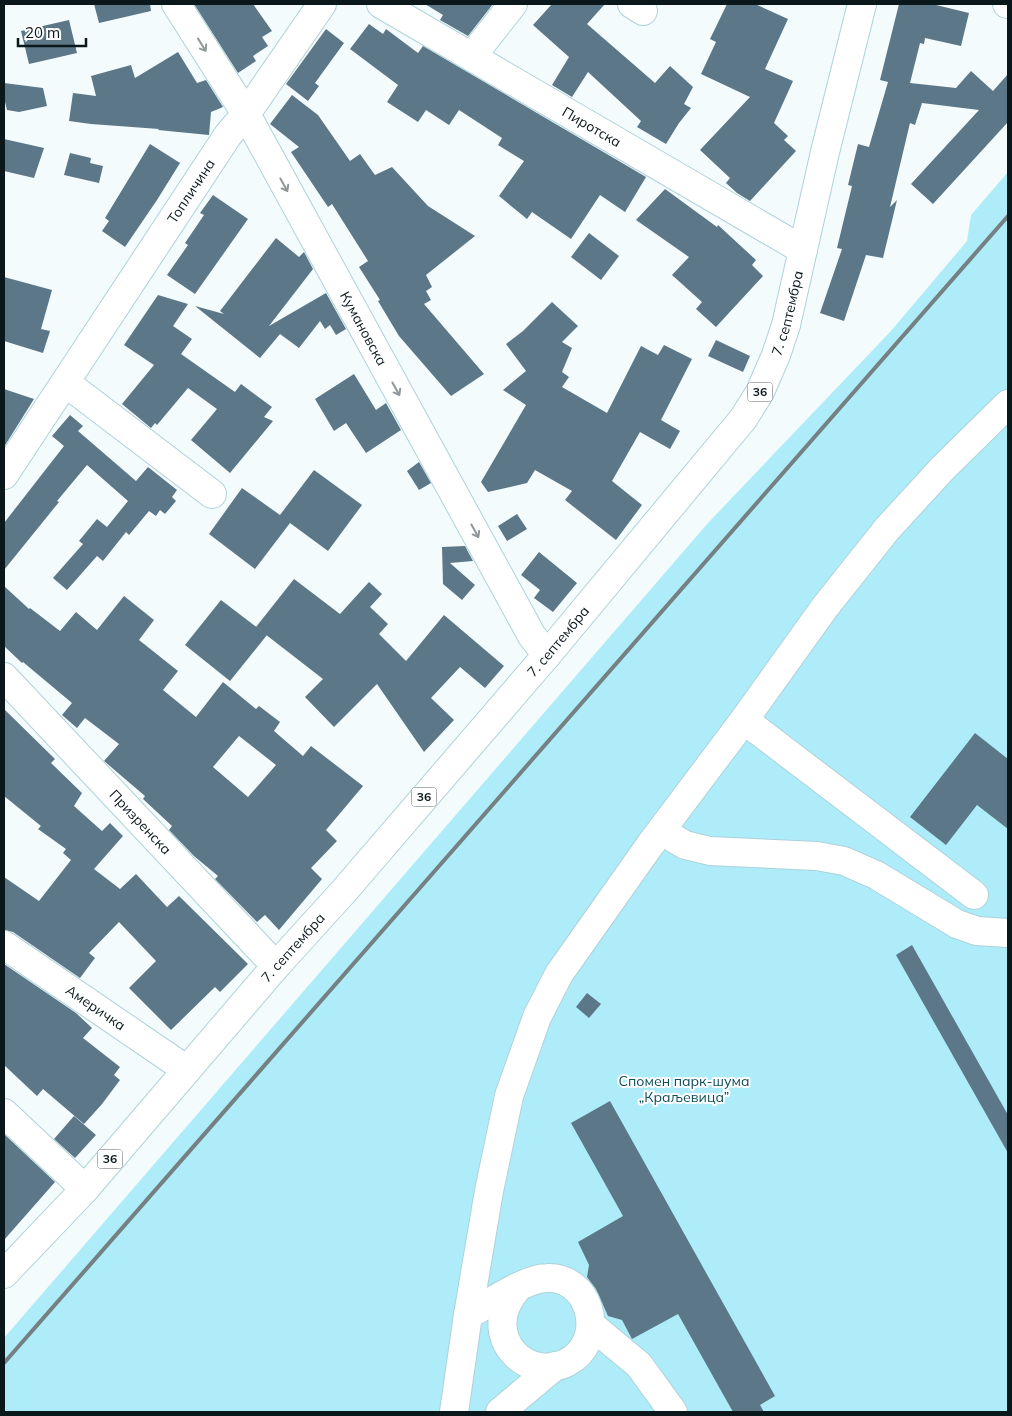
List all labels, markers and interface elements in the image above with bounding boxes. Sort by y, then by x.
scale bar [18,15,85,47]
text: 20 m [25,23,60,42]
one-way arrow [196,38,207,52]
street label: Пиротска [559,103,625,151]
street label: Топличина [163,155,219,227]
one-way arrow [280,177,290,192]
street label: 7. септембра [767,269,807,358]
street label: Кумановска [336,288,391,369]
one-way arrow [392,381,402,395]
road number: 36 [748,382,772,402]
one-way arrow [470,523,480,538]
street label: 7. септембра [523,602,593,681]
street label: Призренска [106,786,175,858]
road number: 36 [412,788,436,806]
street label: 7. септембра [257,909,329,986]
street label: Америчка [62,981,129,1034]
park label: Спомен парк-шума „Краљевица” [618,1072,750,1106]
road number: 36 [98,1150,122,1168]

